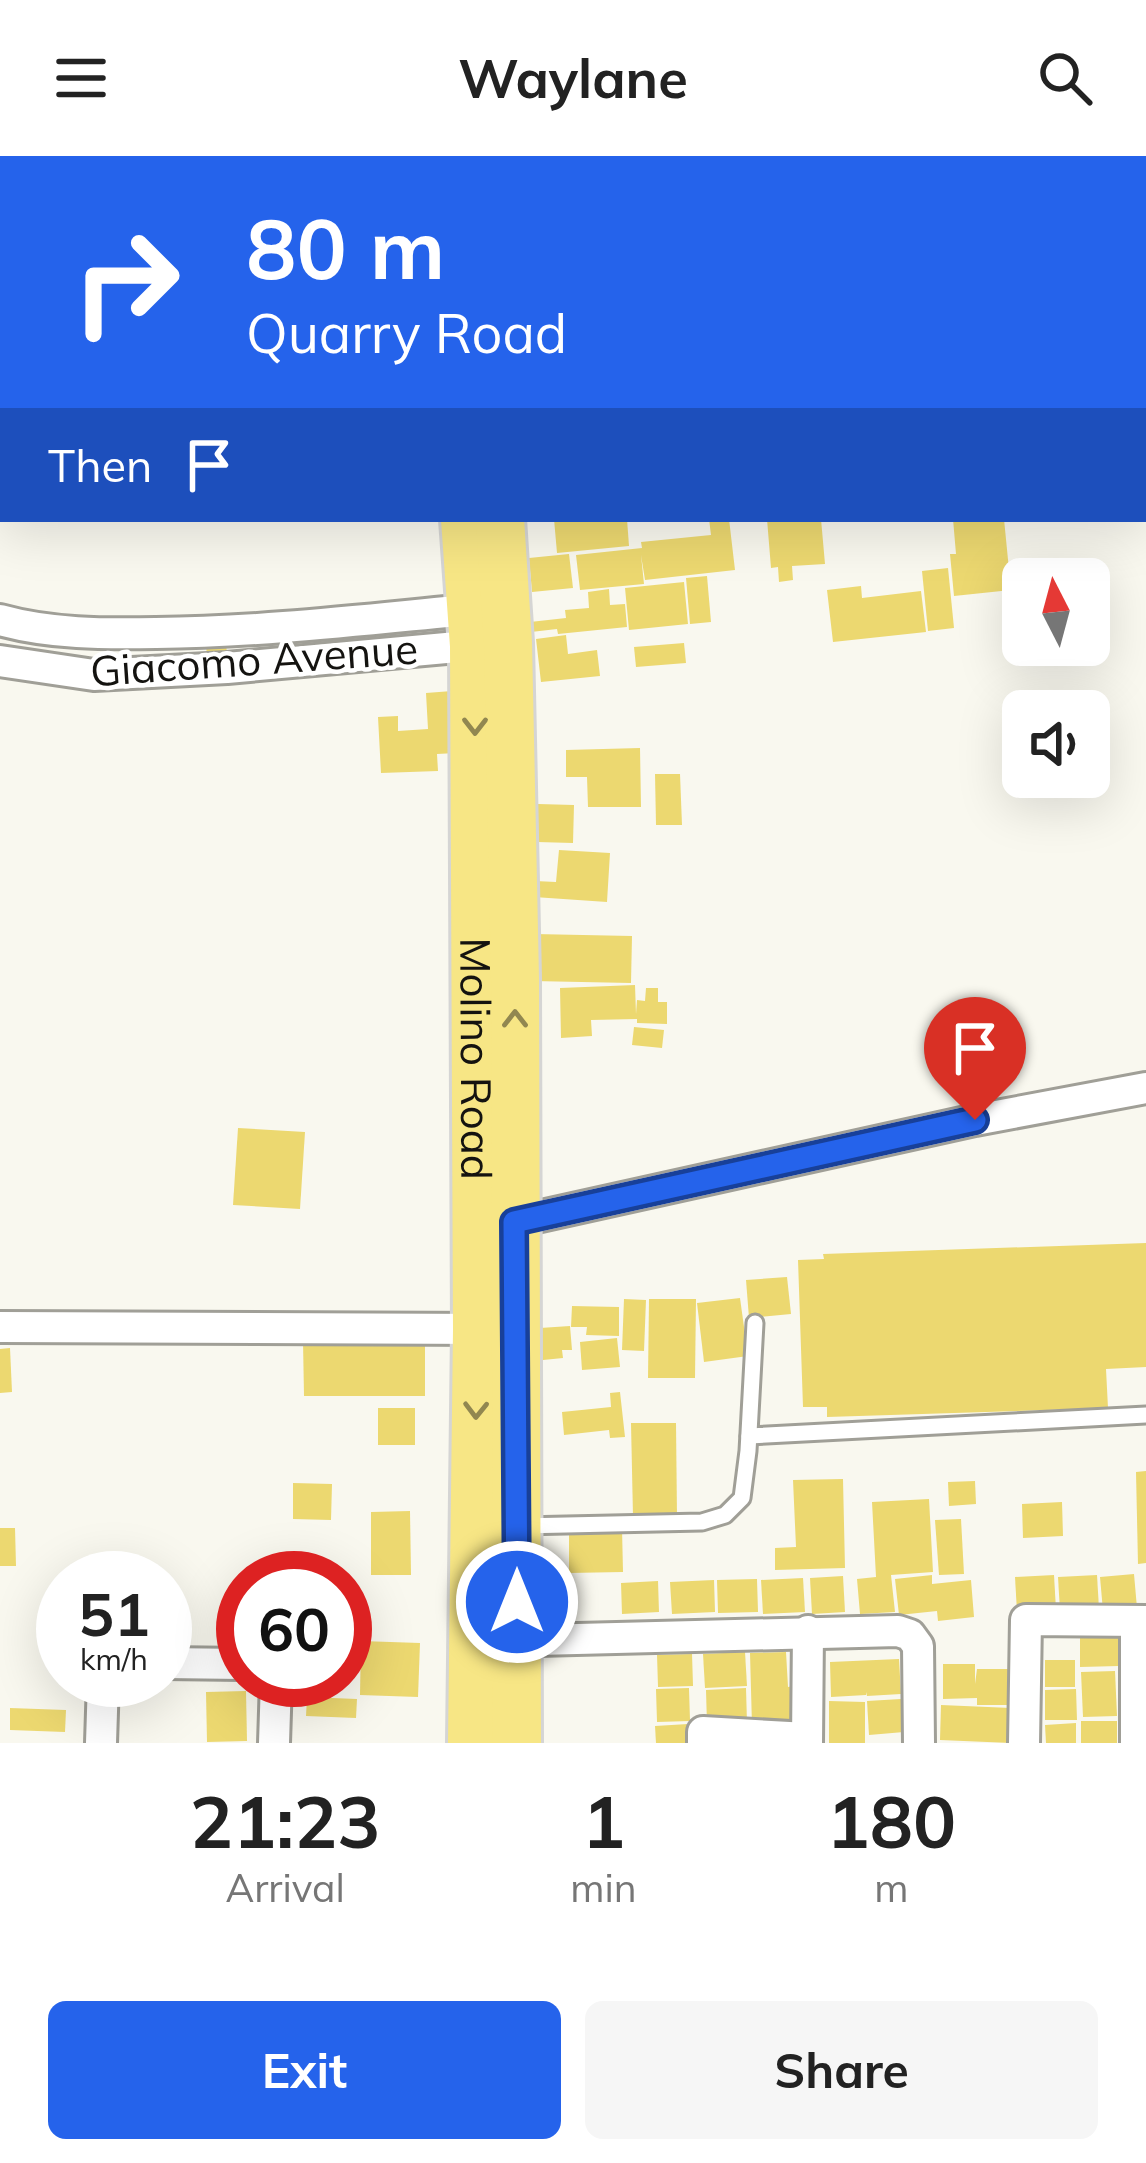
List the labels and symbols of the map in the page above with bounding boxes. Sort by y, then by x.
north arrow [1002,558,1110,666]
street label: Giacomo Avenue [88,622,420,697]
one-way arrow [462,718,488,736]
street label: Molino Road [449,937,503,1180]
pin [924,997,1026,1120]
one-way arrow [502,1009,528,1027]
one-way arrow [463,1402,489,1420]
position arrow [454,1539,580,1665]
speed limit sign: 60 [216,1551,372,1707]

